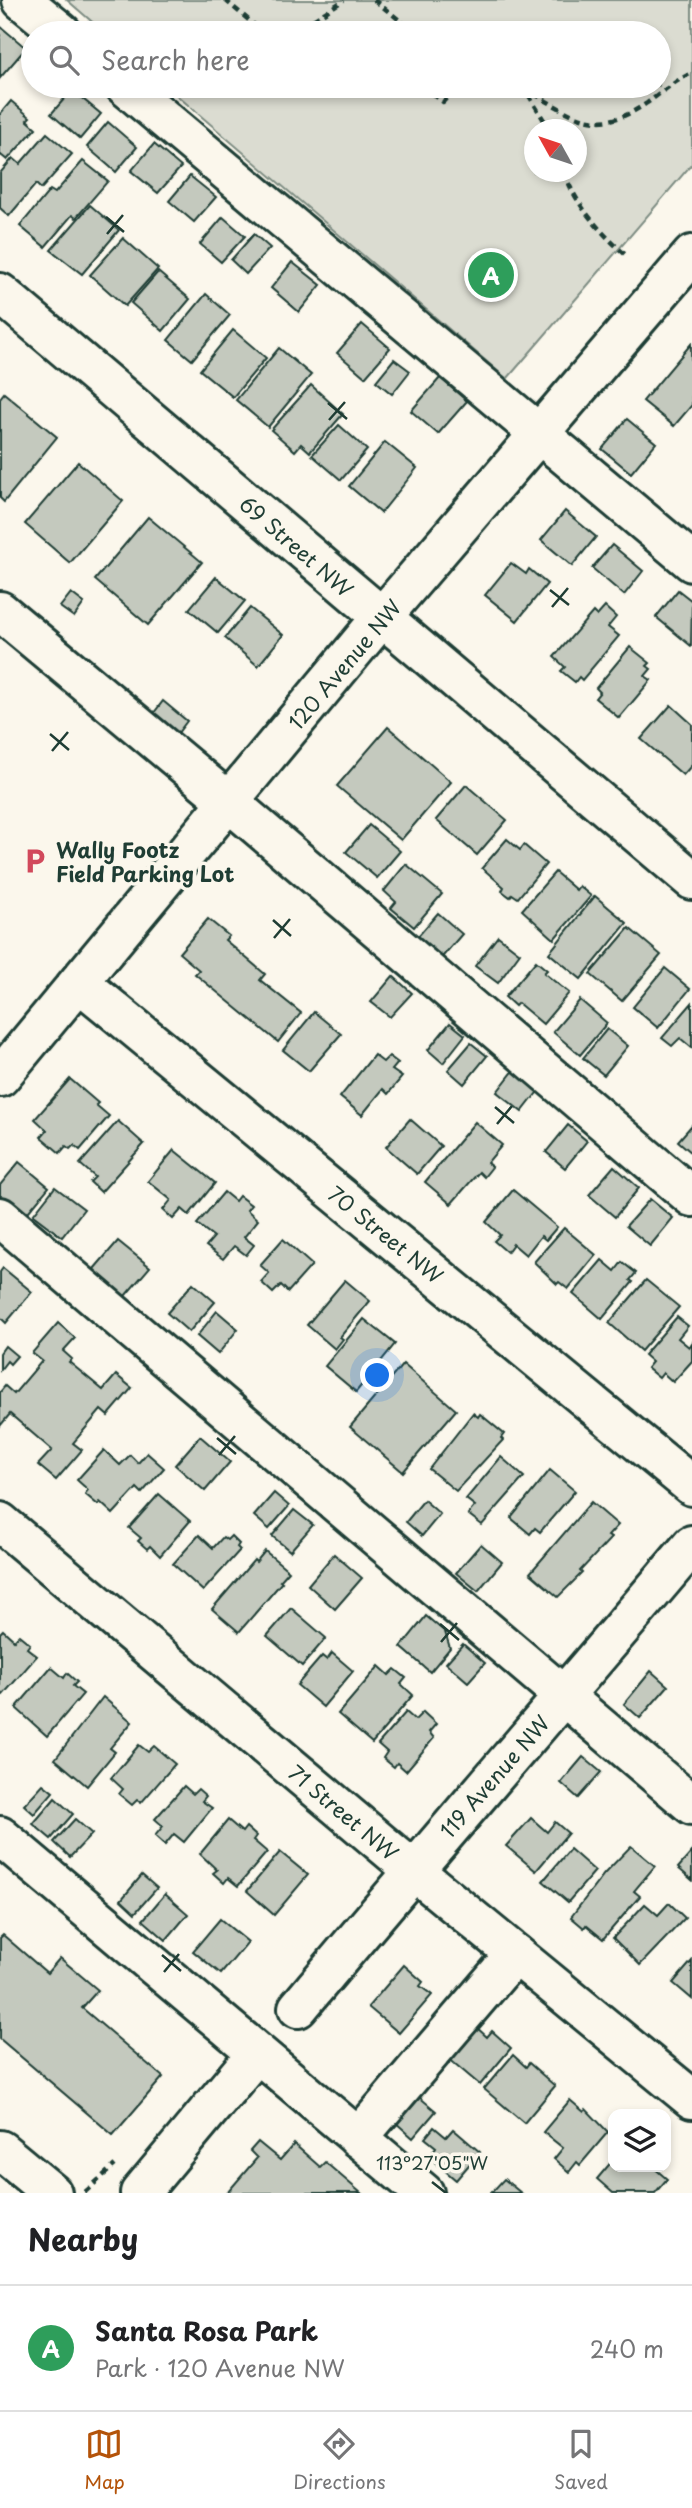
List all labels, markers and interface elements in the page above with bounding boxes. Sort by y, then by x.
search box [21,21,671,98]
text: Search here [101,40,250,79]
icon: search [45,41,83,79]
north arrow [524,119,587,182]
pin: A [468,249,514,301]
street label: 69 Street NW [233,488,361,605]
street label: 120 Avenue NW [280,592,408,736]
place label: Wally Footz Field Parking Lot [56,833,234,889]
parking icon: Wally Footz Field Parking Lot [20,846,50,876]
street label: 70 Street NW [322,1178,451,1291]
your location [360,1358,394,1392]
street label: 119 Avenue NW [432,1707,557,1844]
street label: 71 Street NW [282,1756,406,1868]
map controls [608,2109,671,2172]
button: layers [608,2109,671,2172]
text: 113°27'05"W [376,2149,489,2176]
text: Nearby [28,2216,138,2261]
text: Santa Rosa Park [95,2311,318,2350]
text: A [42,2331,60,2366]
text: 240 m [590,2331,664,2366]
text: Park · 120 Avenue NW [95,2350,345,2385]
tab: Map [84,2425,125,2495]
tab: Directions [293,2425,386,2495]
tab: Saved [554,2425,608,2495]

